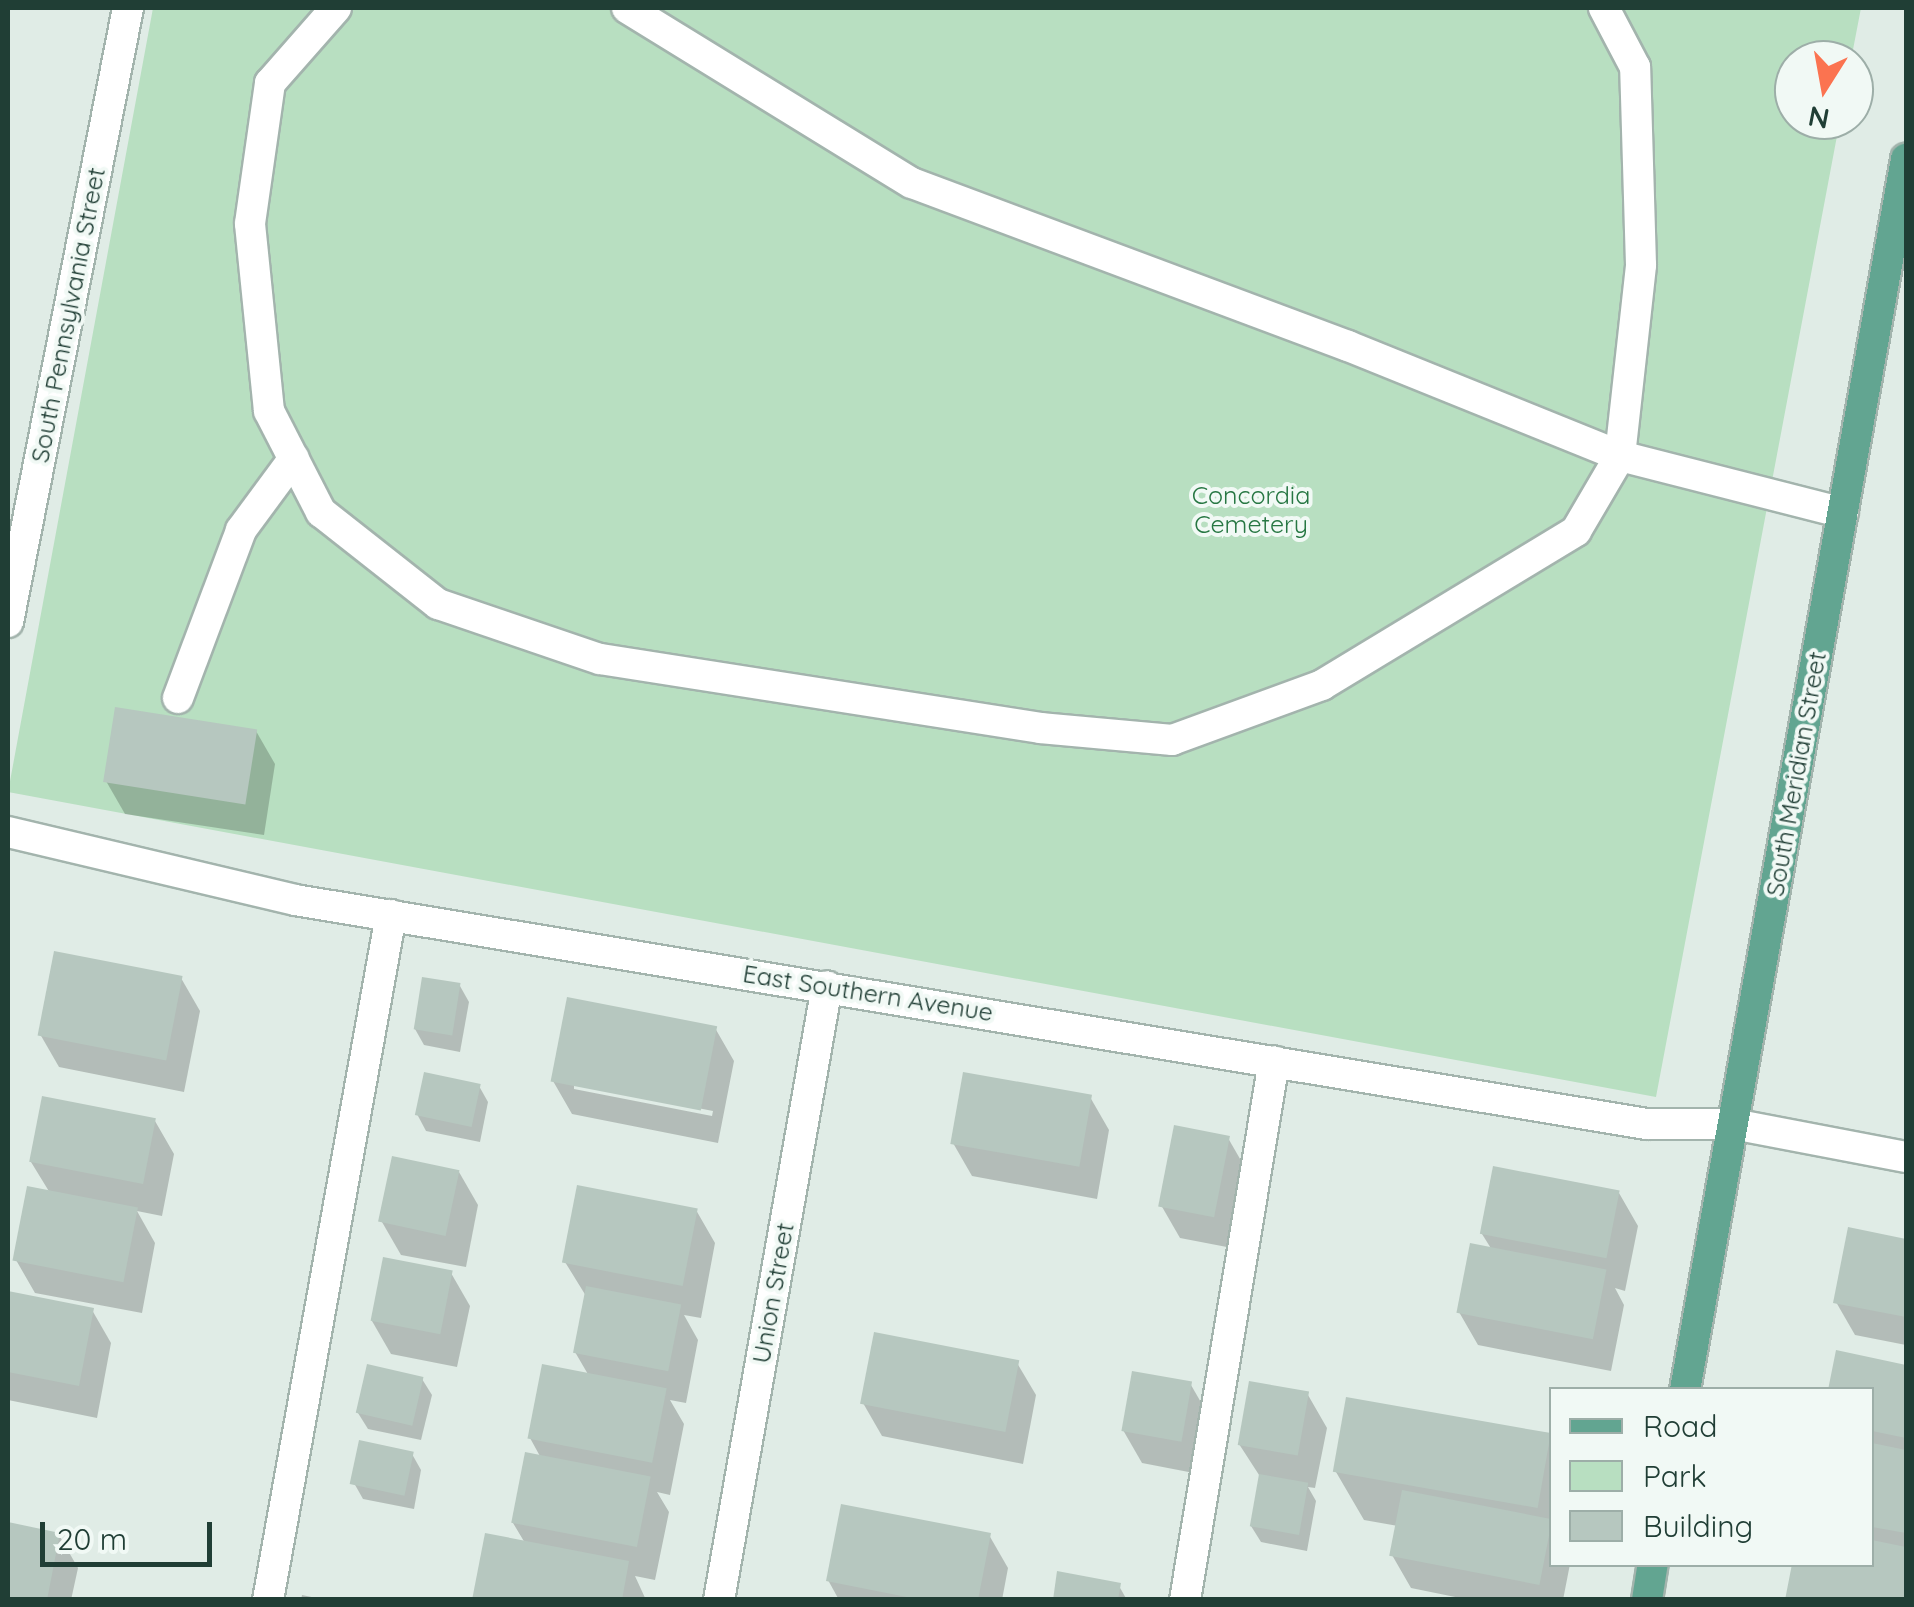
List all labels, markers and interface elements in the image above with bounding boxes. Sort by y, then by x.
north arrow [1774,40,1874,140]
text: N [1805,99,1832,137]
street label: South Pennsylvania Street [25,165,111,465]
park label: Concordia Cemetery [1192,481,1310,540]
street label: South Meridian Street [1760,649,1832,899]
street label: East Southern Avenue [741,958,995,1028]
street label: Union Street [746,1220,800,1366]
legend [1549,1387,1874,1567]
text: Road [1643,1407,1717,1445]
text: Park [1643,1457,1707,1495]
scale bar [45,1502,218,1564]
text: Building [1643,1507,1753,1545]
text: 20 m [57,1520,127,1558]

